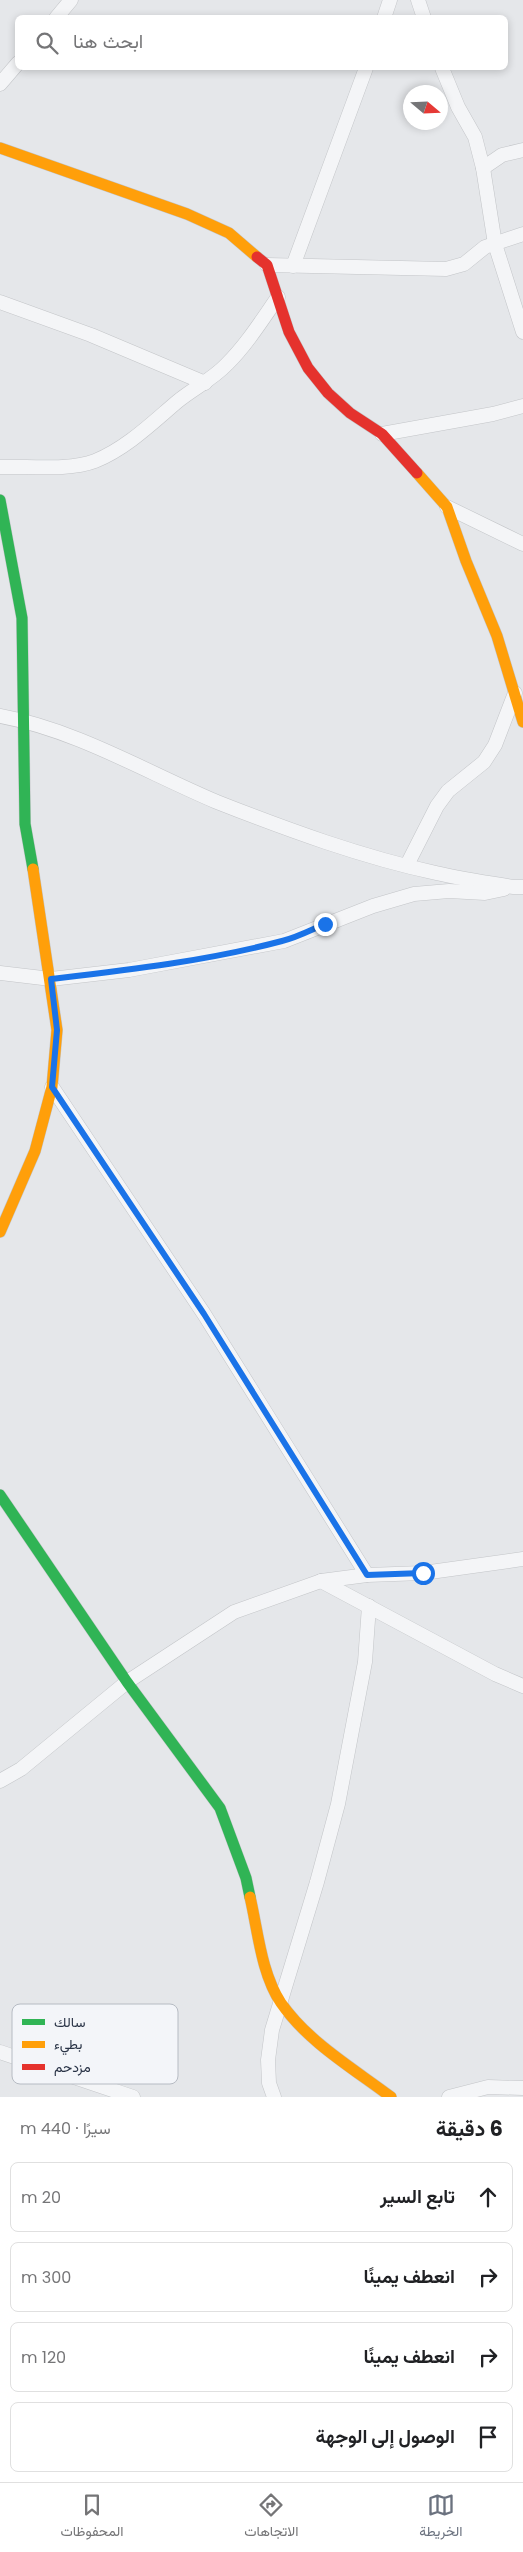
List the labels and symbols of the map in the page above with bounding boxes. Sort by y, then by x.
north arrow [403,85,448,130]
route end [314,913,337,936]
route start [412,1562,435,1585]
legend [12,2004,178,2084]
text: سالك [54,2012,85,2032]
text: بطيء [54,2034,82,2056]
text: مزدحم [54,2057,91,2077]

